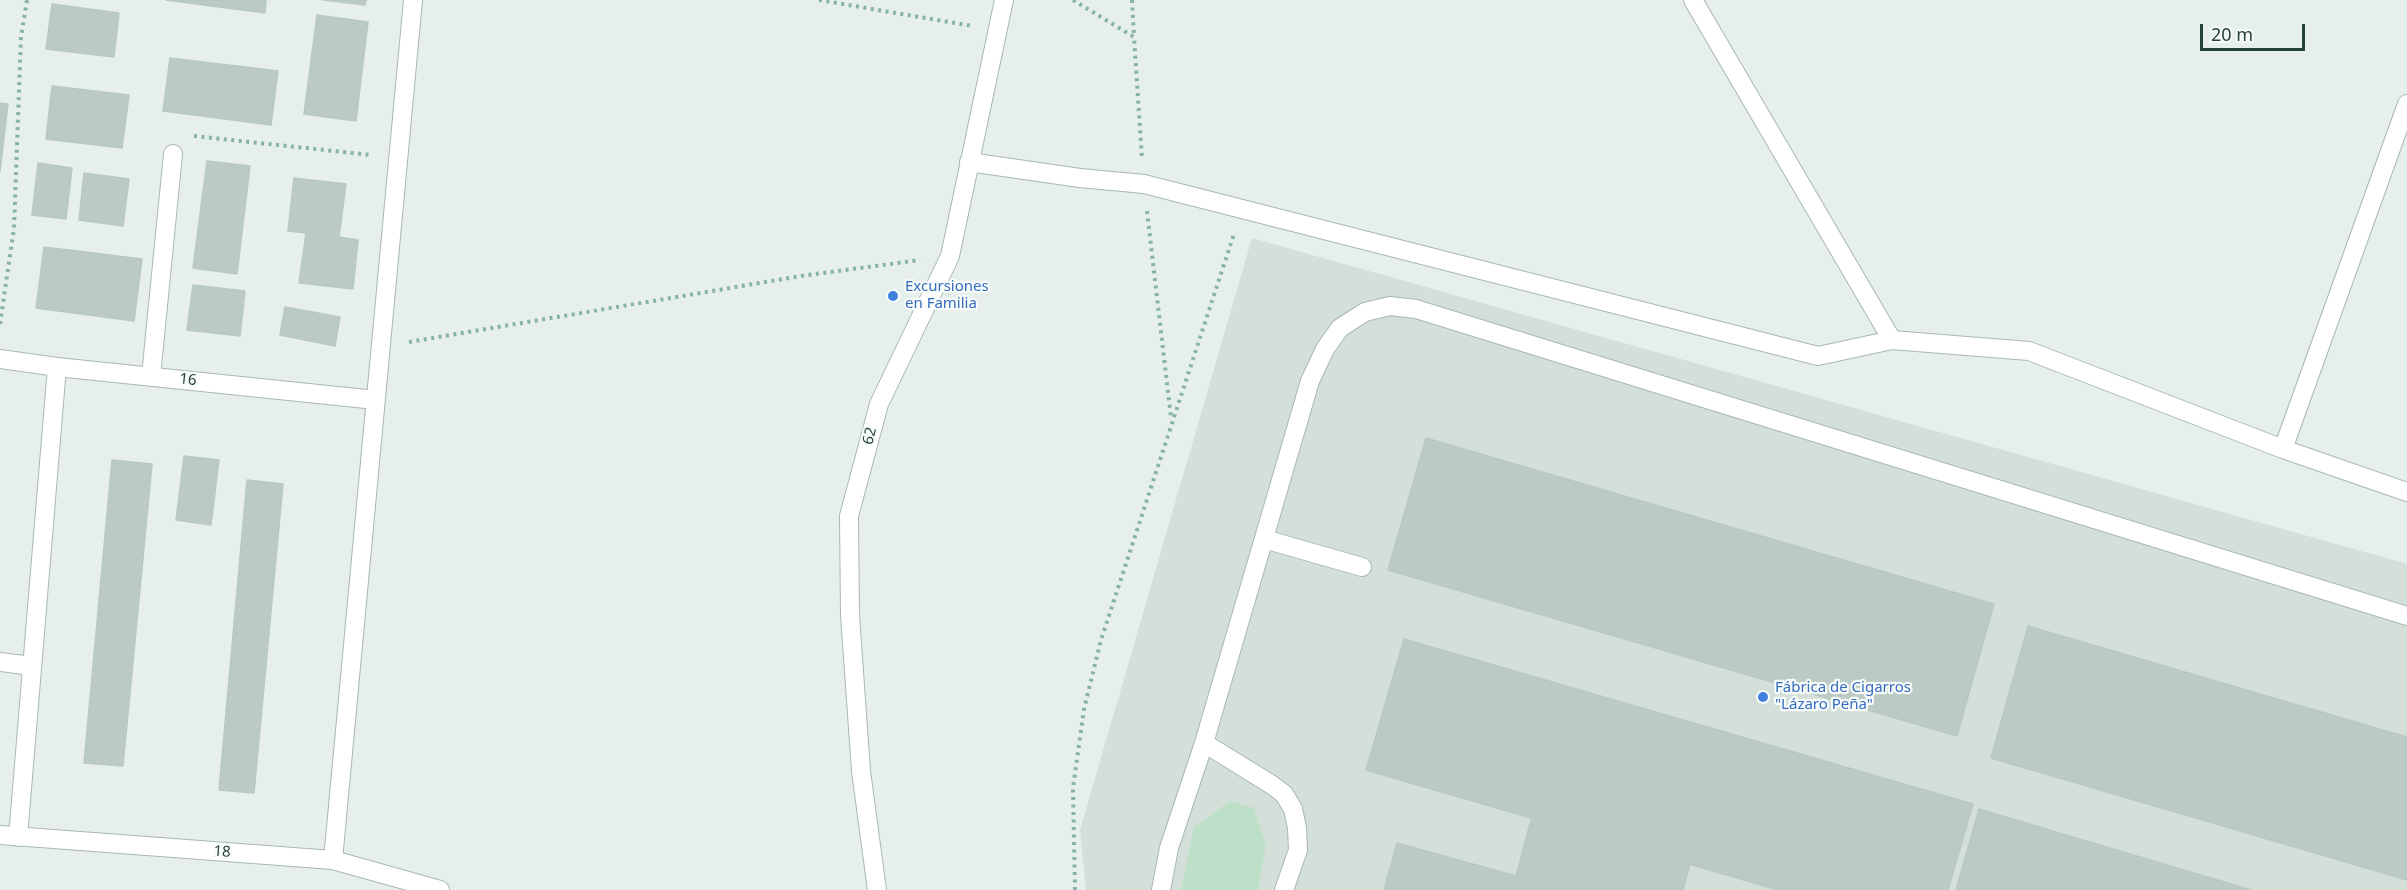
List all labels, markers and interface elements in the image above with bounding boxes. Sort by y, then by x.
scale bar [2203,12,2308,50]
text: 20 m [2211,22,2253,46]
place label: Excursiones en Familia [905,278,989,313]
marker: Excursiones en Familia [886,289,900,303]
street label: 16 [179,370,197,390]
street label: 62 [859,425,881,447]
place label: Fábrica de Cigarros "Lázaro Peña" [1775,679,1911,714]
marker: Fábrica de Cigarros "Lázaro Peña" [1756,690,1770,704]
street label: 18 [213,842,231,862]

